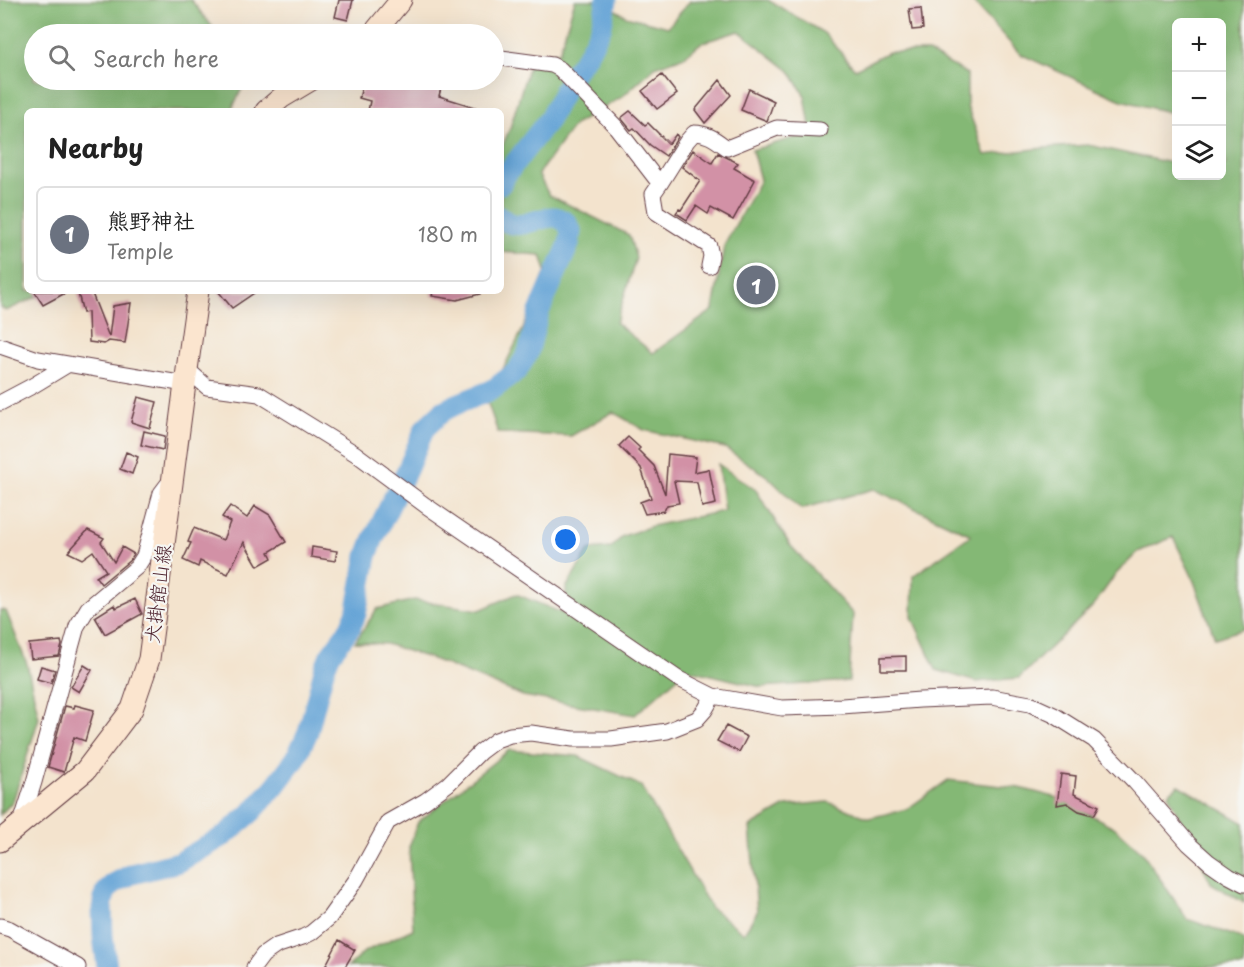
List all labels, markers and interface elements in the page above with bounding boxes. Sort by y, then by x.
map controls [1172,18,1226,180]
button: + [1172,18,1226,72]
search box [24,24,504,90]
icon: search [45,41,78,74]
text: Search here [93,41,219,74]
button: − [1172,72,1226,126]
button: layers [1172,126,1226,180]
text: Nearby [48,128,143,167]
text: 熊野神社 [107,203,195,236]
text: 1 [65,219,74,249]
text: 180 m [418,219,478,249]
text: Temple [107,236,174,266]
pin: 1 [736,262,776,308]
your location [551,525,580,554]
street label: 犬掛館山線 [136,542,178,645]

